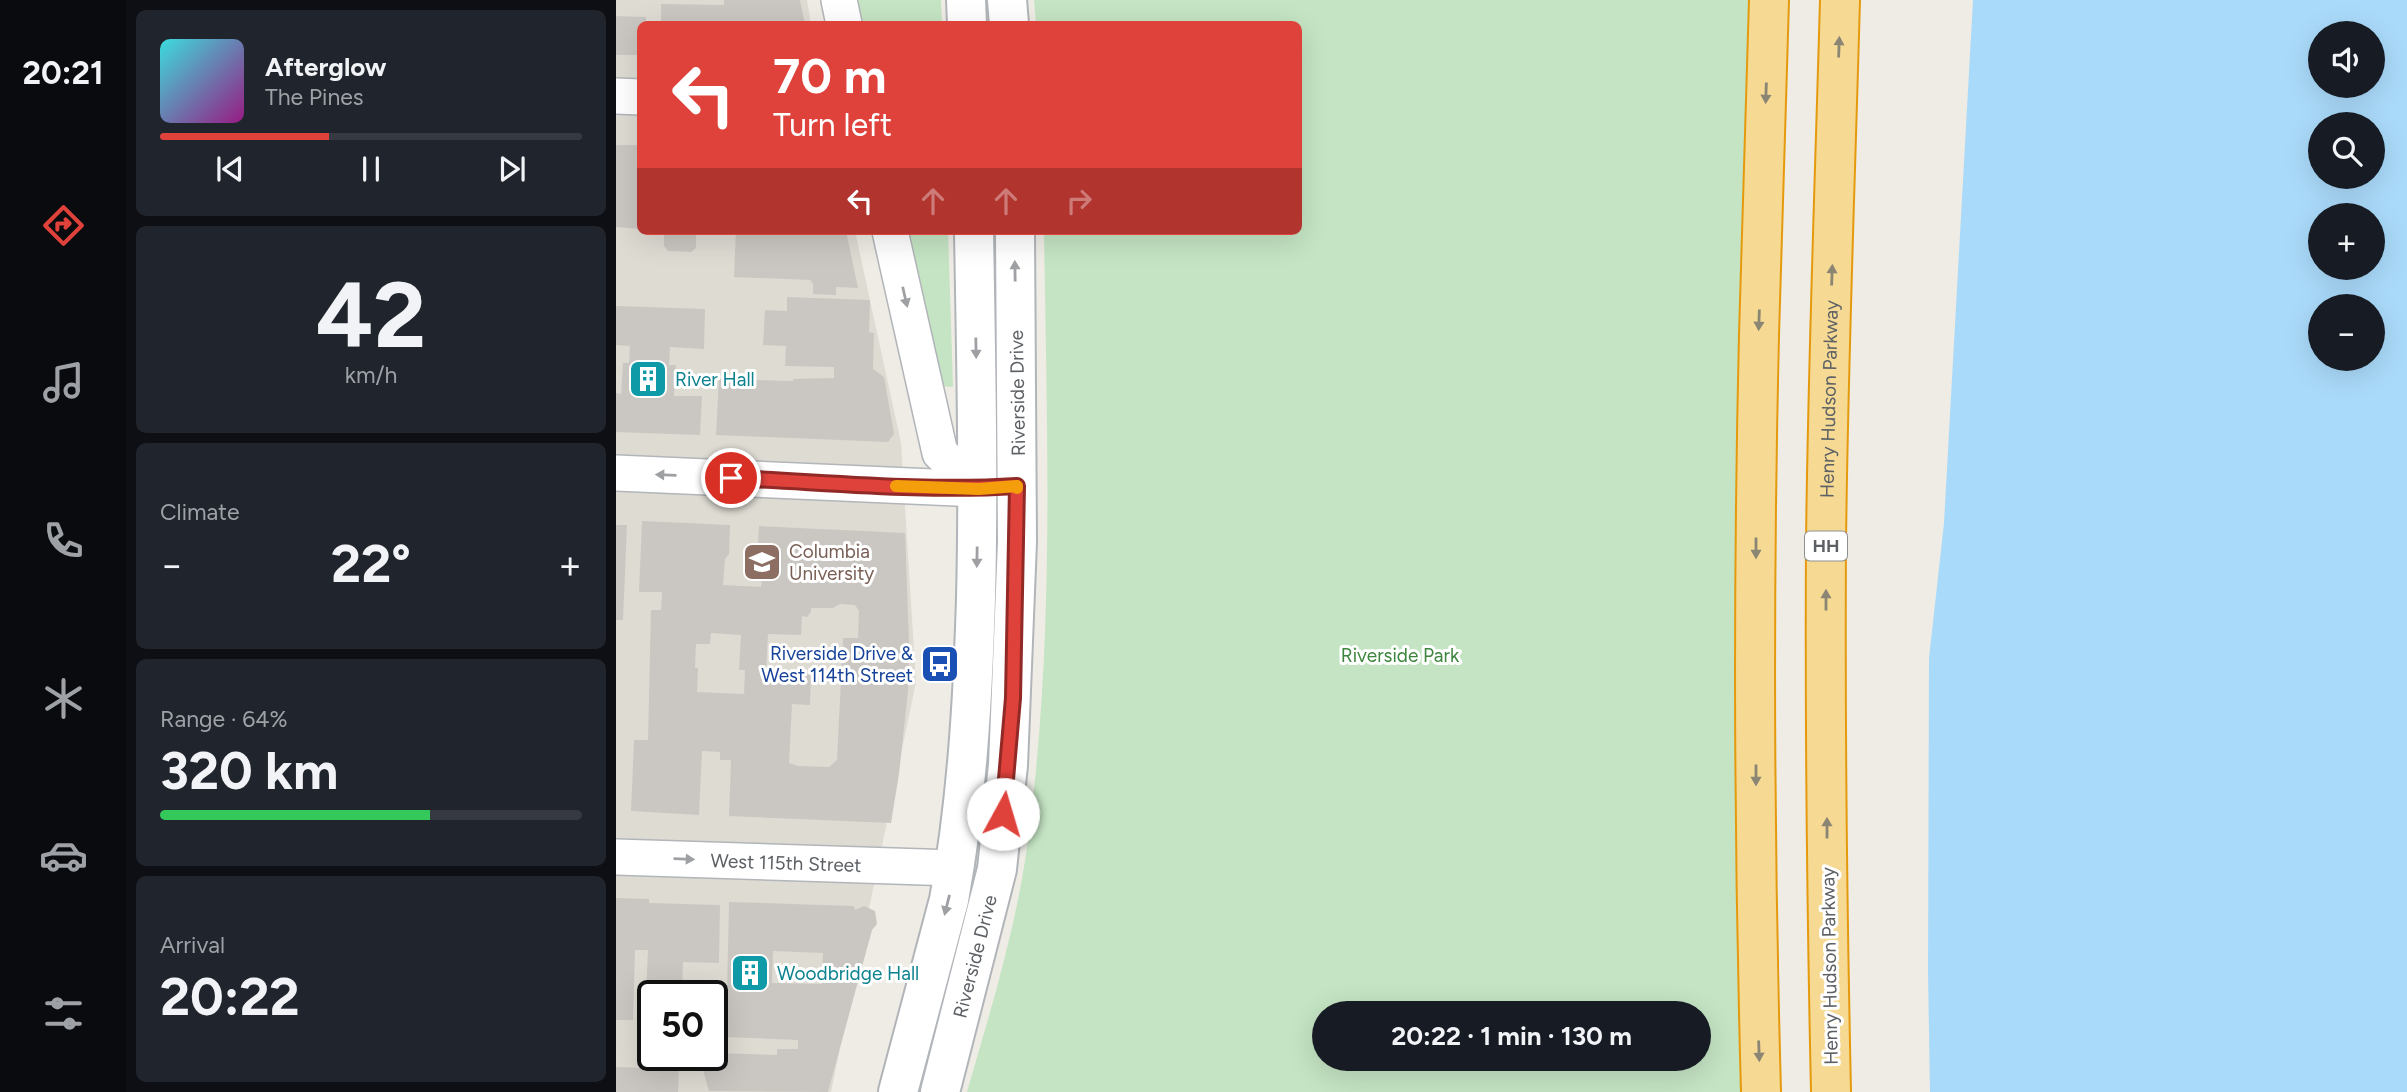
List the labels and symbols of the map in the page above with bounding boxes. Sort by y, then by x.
one-way arrow [1833,36,1844,58]
one-way arrow [1761,82,1772,104]
one-way arrow [1010,260,1021,282]
one-way arrow [1826,264,1837,286]
one-way arrow [900,287,911,309]
street label: Henry Hudson Parkway [1816,300,1843,498]
one-way arrow [1754,309,1765,331]
street label: Riverside Drive [1005,330,1030,456]
one-way arrow [971,337,982,359]
building icon: River Hall [627,358,669,400]
place label: River Hall [675,368,755,391]
pin [701,448,761,508]
one-way arrow [655,469,677,480]
road number: HH [1805,532,1847,560]
one-way arrow [1750,537,1762,559]
place label: Columbia University [789,540,874,585]
school or university icon: Columbia University [741,541,783,583]
one-way arrow [971,546,983,568]
one-way arrow [1820,589,1832,611]
place label: Riverside Drive & West 114th Street [761,642,914,687]
bus stop icon: Riverside Drive & West 114th Street [919,643,961,685]
park label: Riverside Park [1341,644,1460,667]
one-way arrow [1750,764,1762,786]
position arrow [966,777,1040,851]
one-way arrow [1821,817,1833,839]
street label: West 115th Street [710,849,862,877]
one-way arrow [673,854,695,865]
street label: Henry Hudson Parkway [1816,867,1843,1065]
street label: Riverside Drive [948,892,1002,1021]
one-way arrow [941,894,952,916]
building icon: Woodbridge Hall [729,952,771,994]
place label: Woodbridge Hall [777,962,919,985]
speed limit sign: 50 [637,980,728,1071]
one-way arrow [1754,1041,1765,1063]

